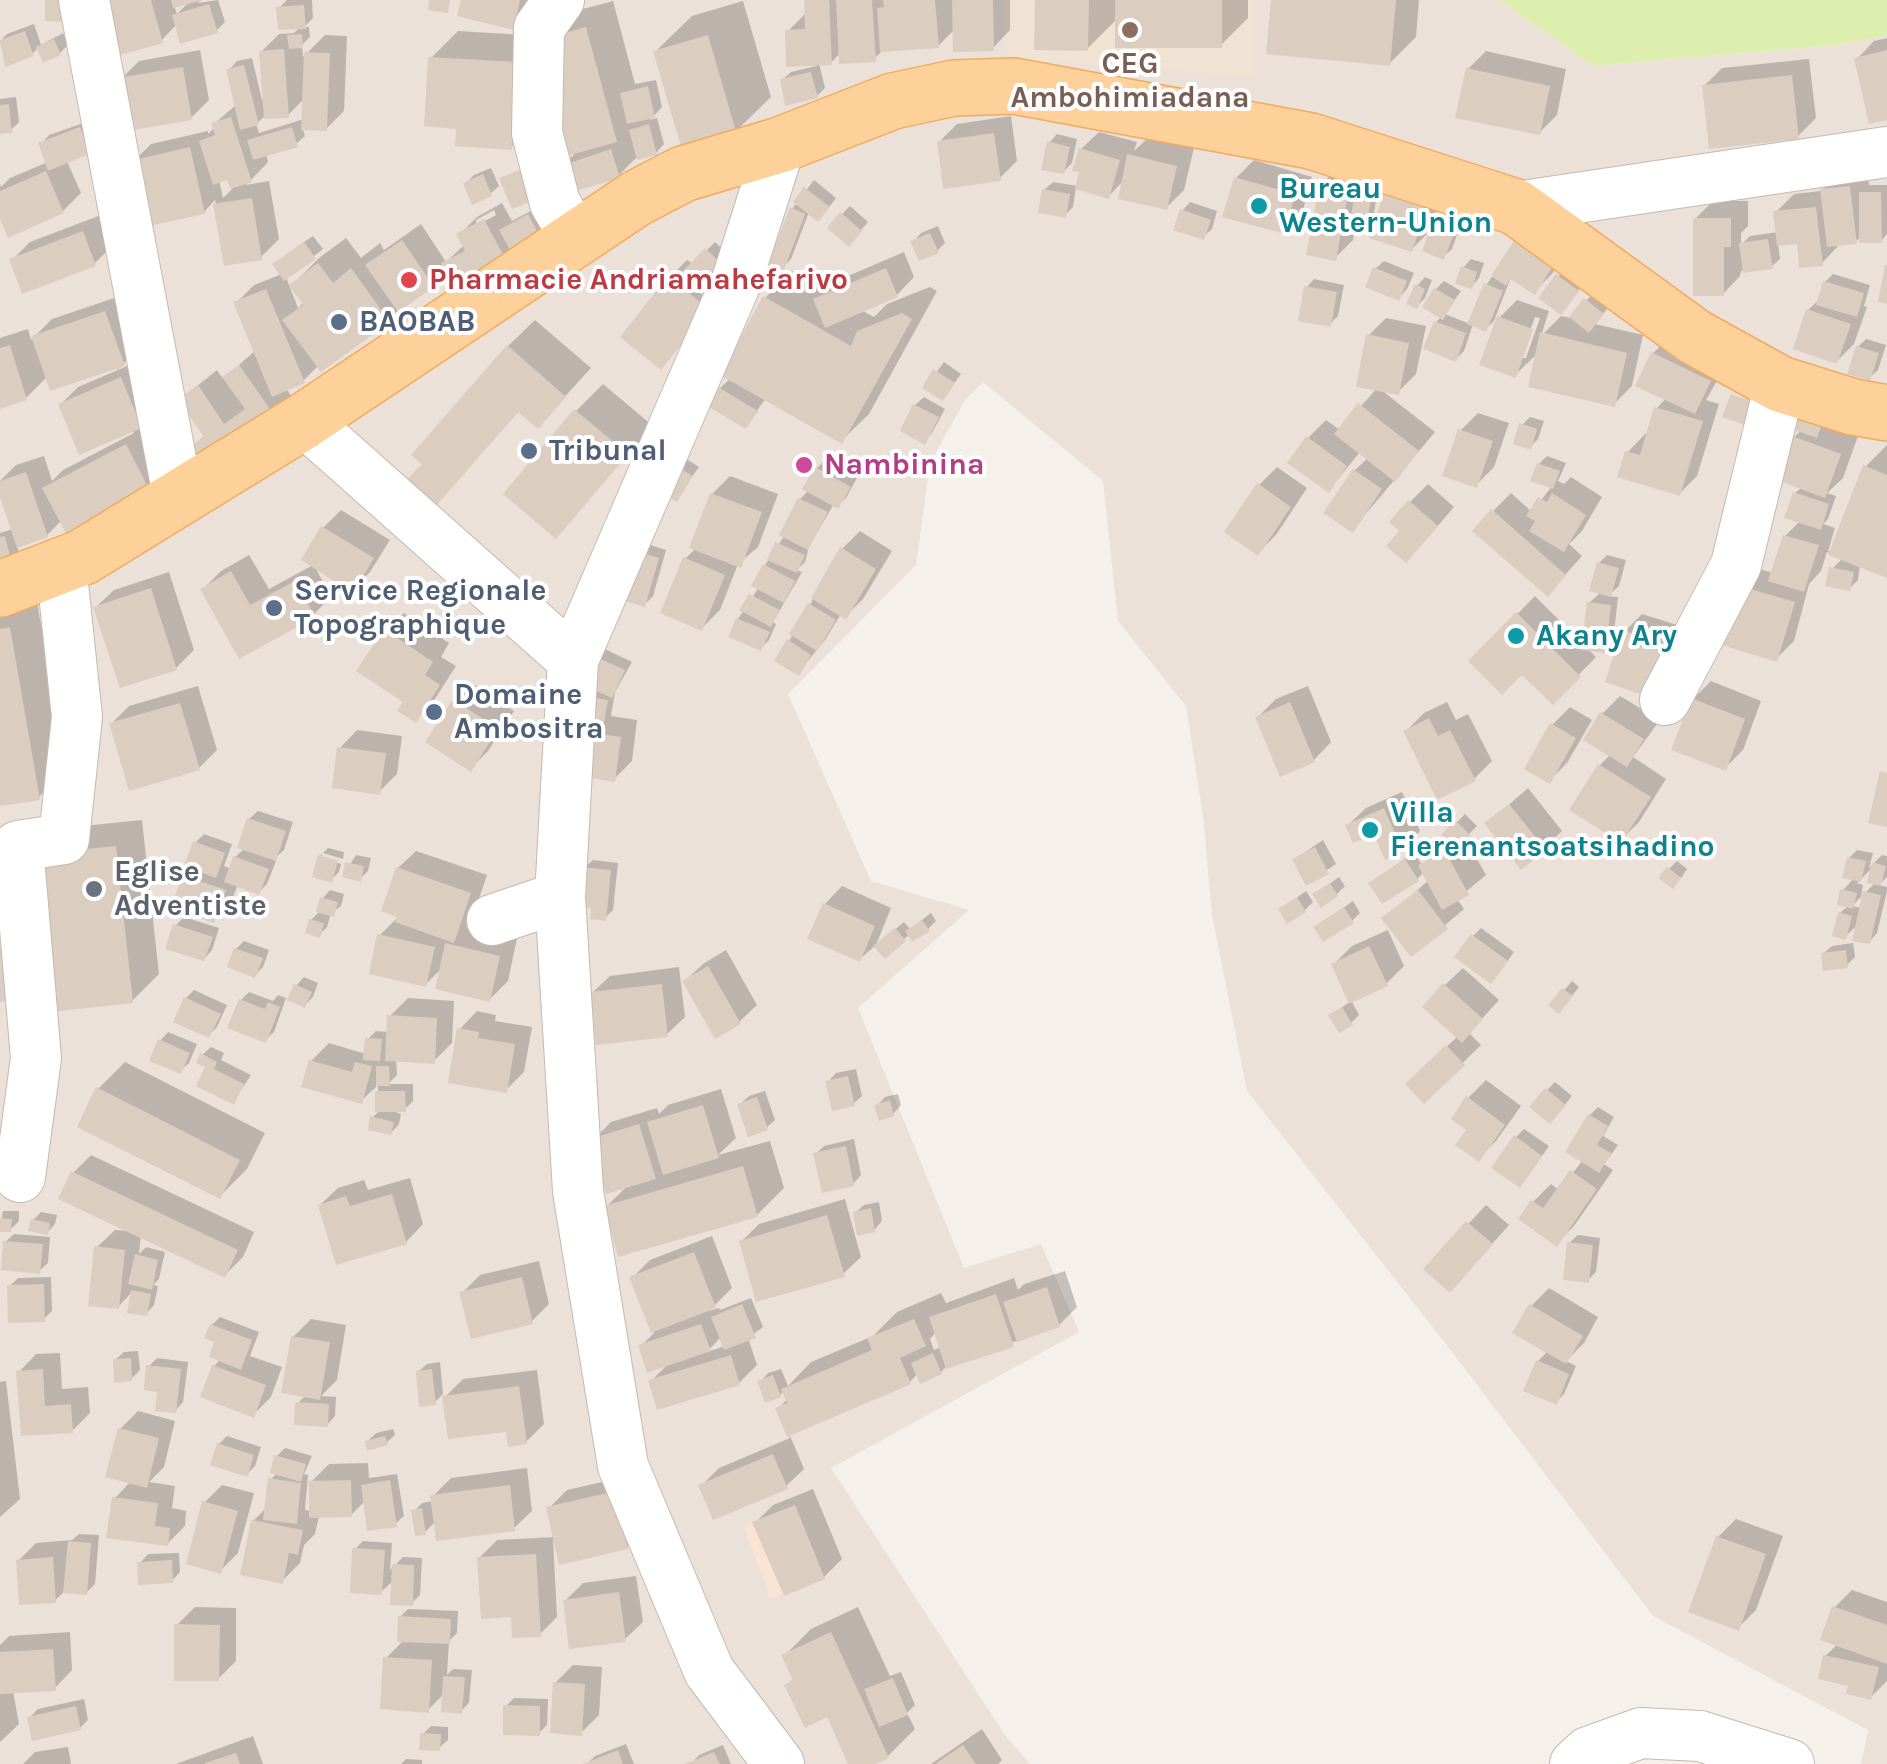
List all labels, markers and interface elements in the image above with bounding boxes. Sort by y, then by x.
marker: CEG Ambohimiadana [1119,19,1141,41]
place label: CEG Ambohimiadana [1010,46,1250,116]
place label: Bureau Western-Union [1279,171,1492,242]
marker: Bureau Western-Union [1248,195,1270,217]
place label: Pharmacie Andriamahefarivo [429,262,848,298]
marker: Pharmacie Andriamahefarivo [398,269,420,291]
place label: BAOBAB [359,304,475,340]
marker: BAOBAB [328,311,350,333]
place label: Tribunal [549,433,667,469]
marker: Tribunal [518,440,540,462]
place label: Nambinina [824,447,985,483]
marker: Nambinina [793,454,815,476]
place label: Service Regionale Topographique [294,573,546,644]
marker: Service Regionale Topographique [263,597,285,619]
place label: Akany Ary [1536,618,1677,654]
marker: Akany Ary [1505,625,1527,647]
place label: Domaine Ambositra [454,677,603,748]
marker: Domaine Ambositra [423,701,445,723]
place label: Villa Fierenantsoatsihadino [1390,795,1715,866]
marker: Villa Fierenantsoatsihadino [1359,819,1381,841]
place label: Eglise Adventiste [114,854,267,924]
marker: Eglise Adventiste [83,878,105,900]

